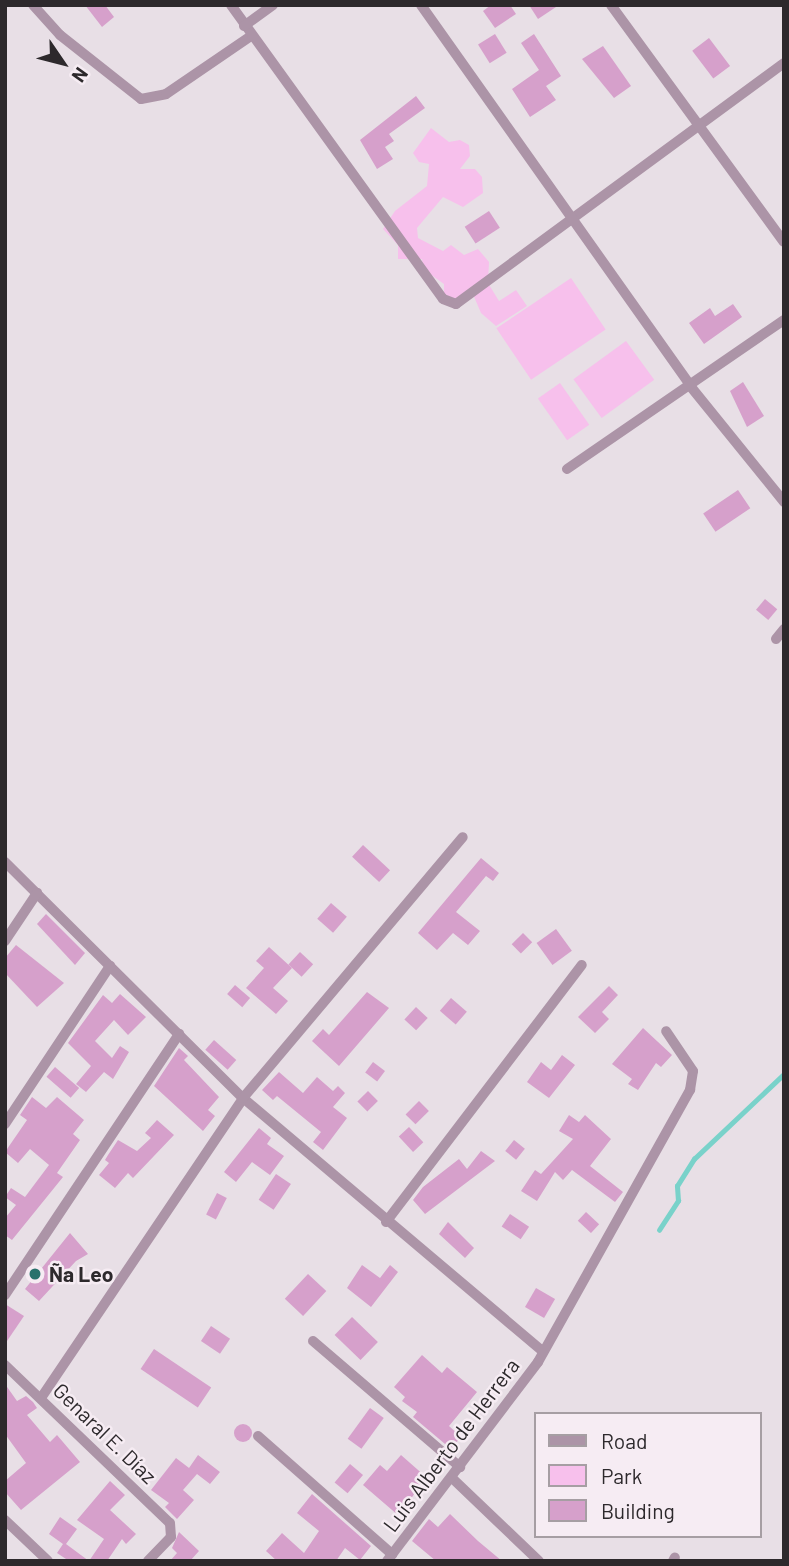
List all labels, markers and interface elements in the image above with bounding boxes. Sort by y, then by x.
north arrow [28,28,98,98]
text: N [68,64,94,87]
place label: Ña Leo [49,1261,113,1287]
marker: Ña Leo [27,1266,43,1282]
street label: Luis Alberto de Herrera [378,1353,524,1537]
street label: Genaral E. Díaz [48,1377,162,1489]
legend [534,1412,761,1538]
text: Road [601,1428,647,1453]
text: Park [601,1463,642,1488]
text: Building [601,1498,675,1523]

